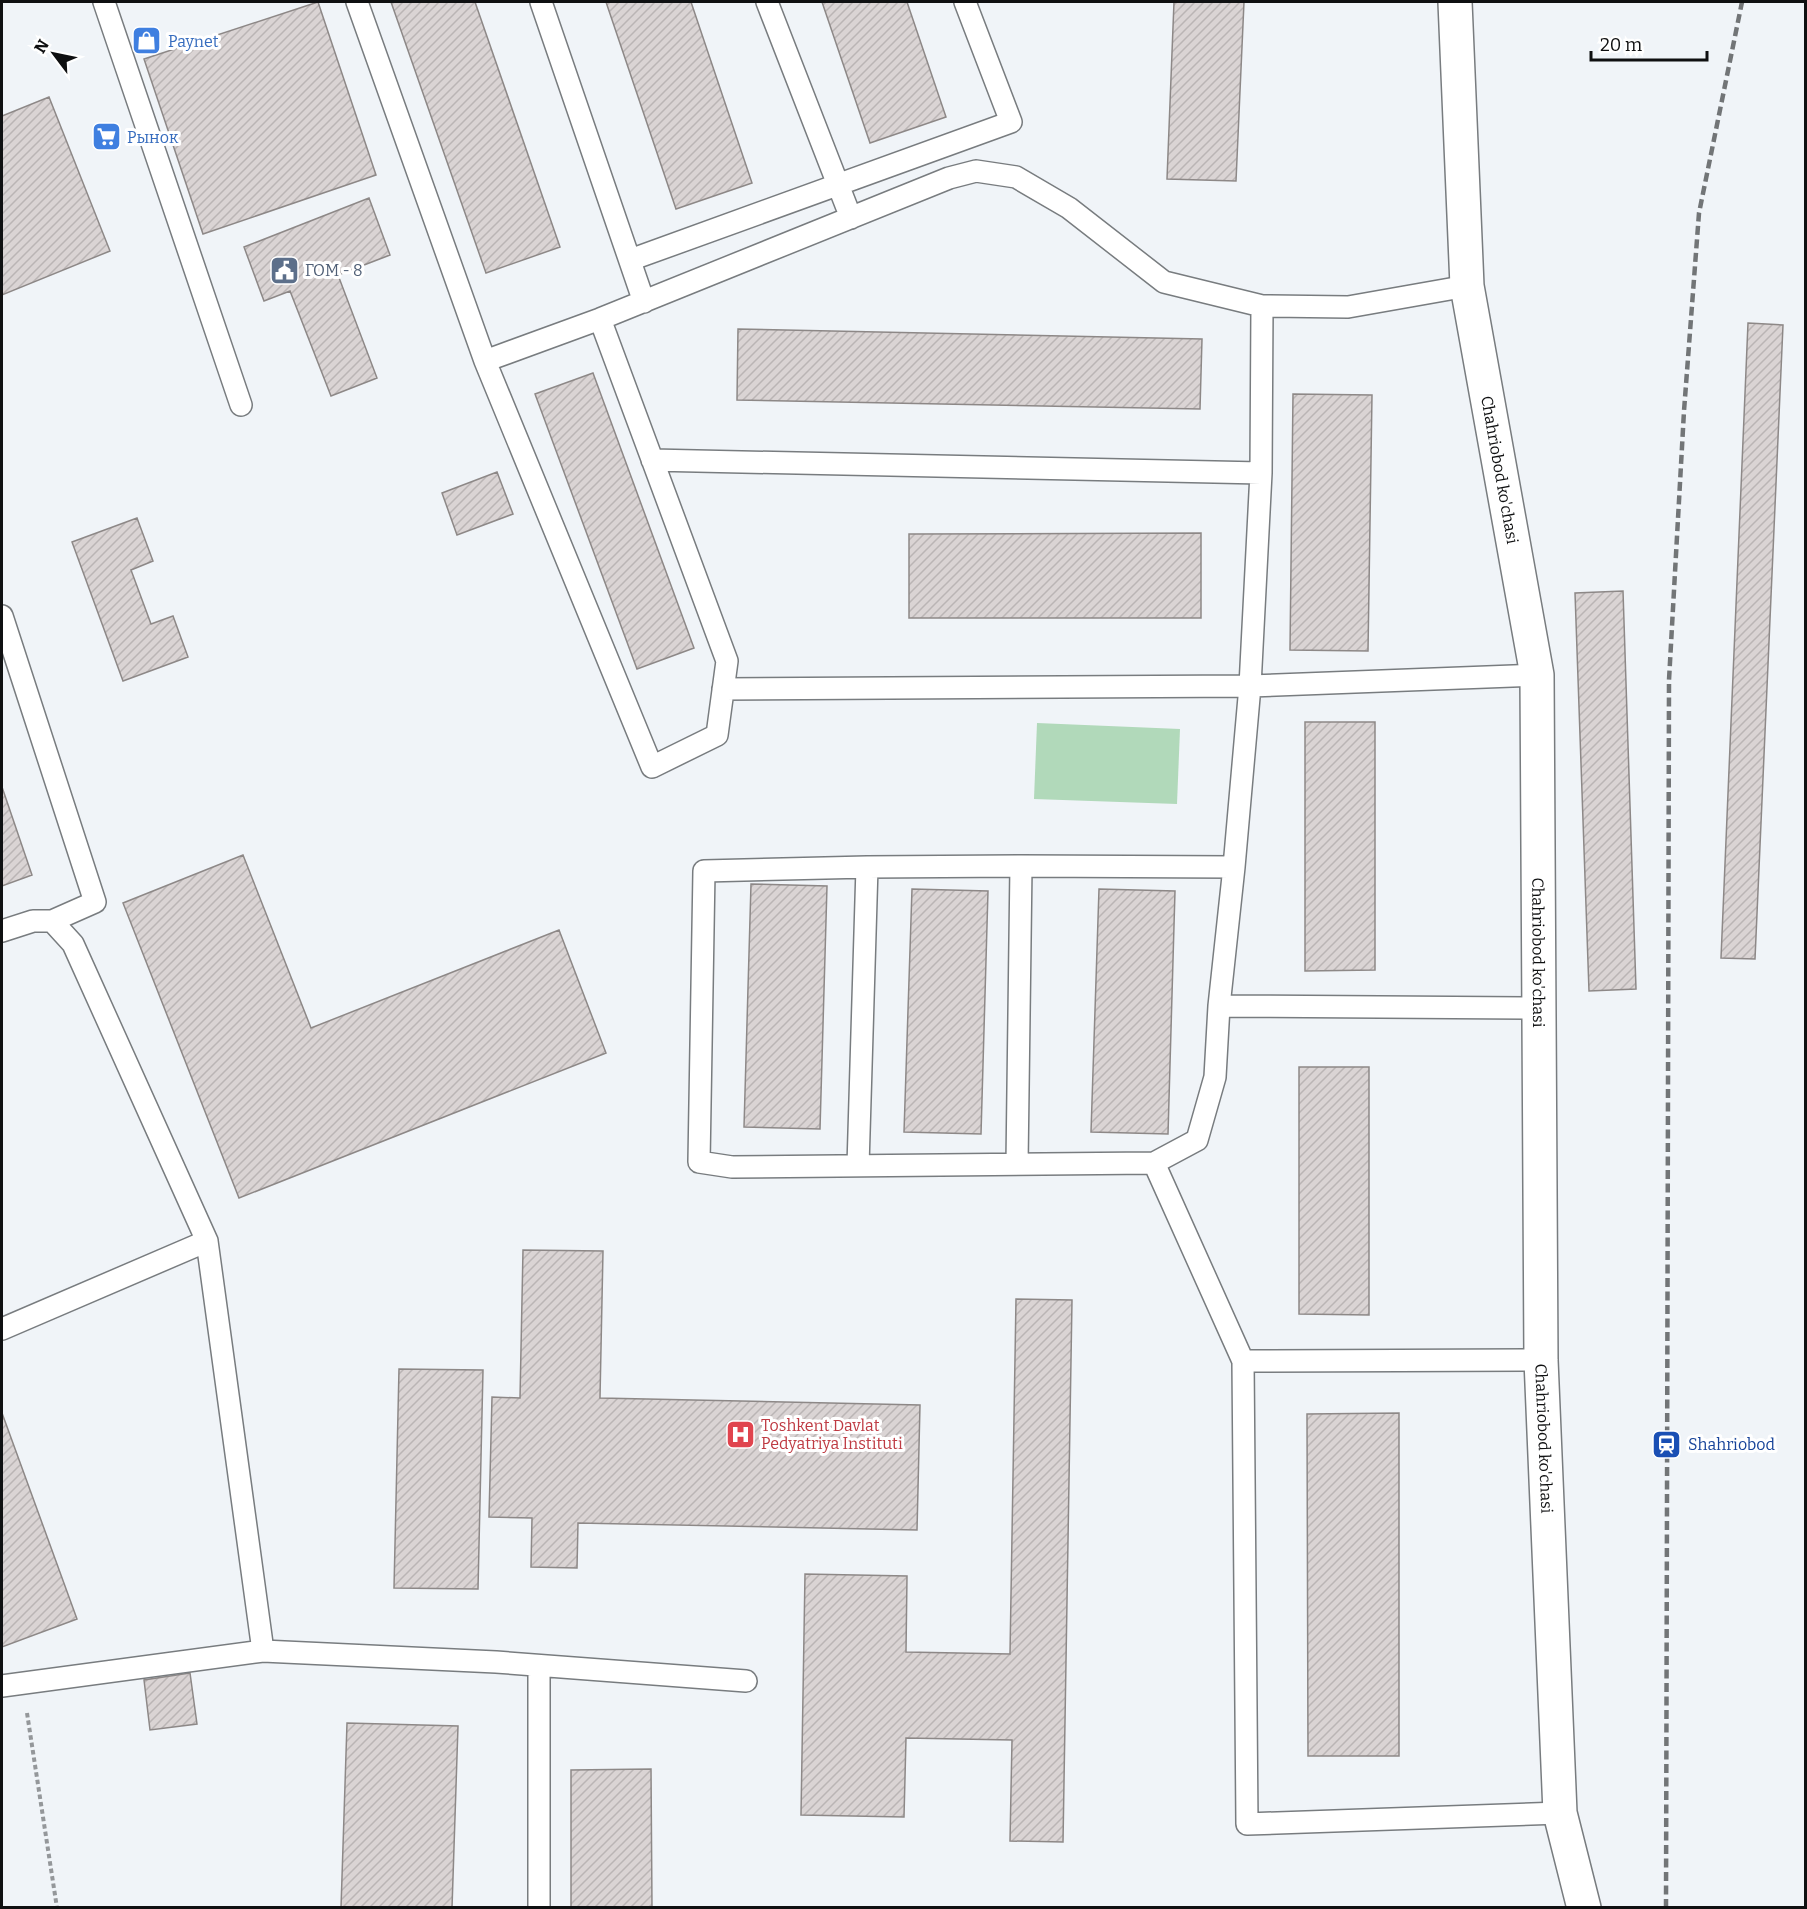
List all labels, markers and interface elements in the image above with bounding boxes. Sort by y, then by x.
north arrow [24,24,84,84]
scale bar [1591,24,1706,62]
shop icon: Paynet [131,25,163,57]
place label: Paynet [168,32,219,51]
text: 20 m [1600,34,1642,56]
text: N [30,36,53,57]
supermarket icon: Рынок [90,121,122,153]
place label: Рынок [127,128,179,147]
public building icon: ГОМ - 8 [268,254,300,286]
place label: ГОМ - 8 [305,261,363,280]
street label: Chahriobod ko'chasi [1477,394,1523,545]
street label: Chahriobod ko'chasi [1529,877,1549,1028]
street label: Chahriobod ko'chasi [1532,1363,1557,1514]
place label: Toshkent Davlat Pedyatriya Instituti [761,1416,903,1453]
hospital icon: Toshkent Davlat Pedyatriya Instituti [724,1418,756,1450]
station icon: Shahriobod [1651,1428,1683,1460]
place label: Shahriobod [1688,1435,1776,1454]

